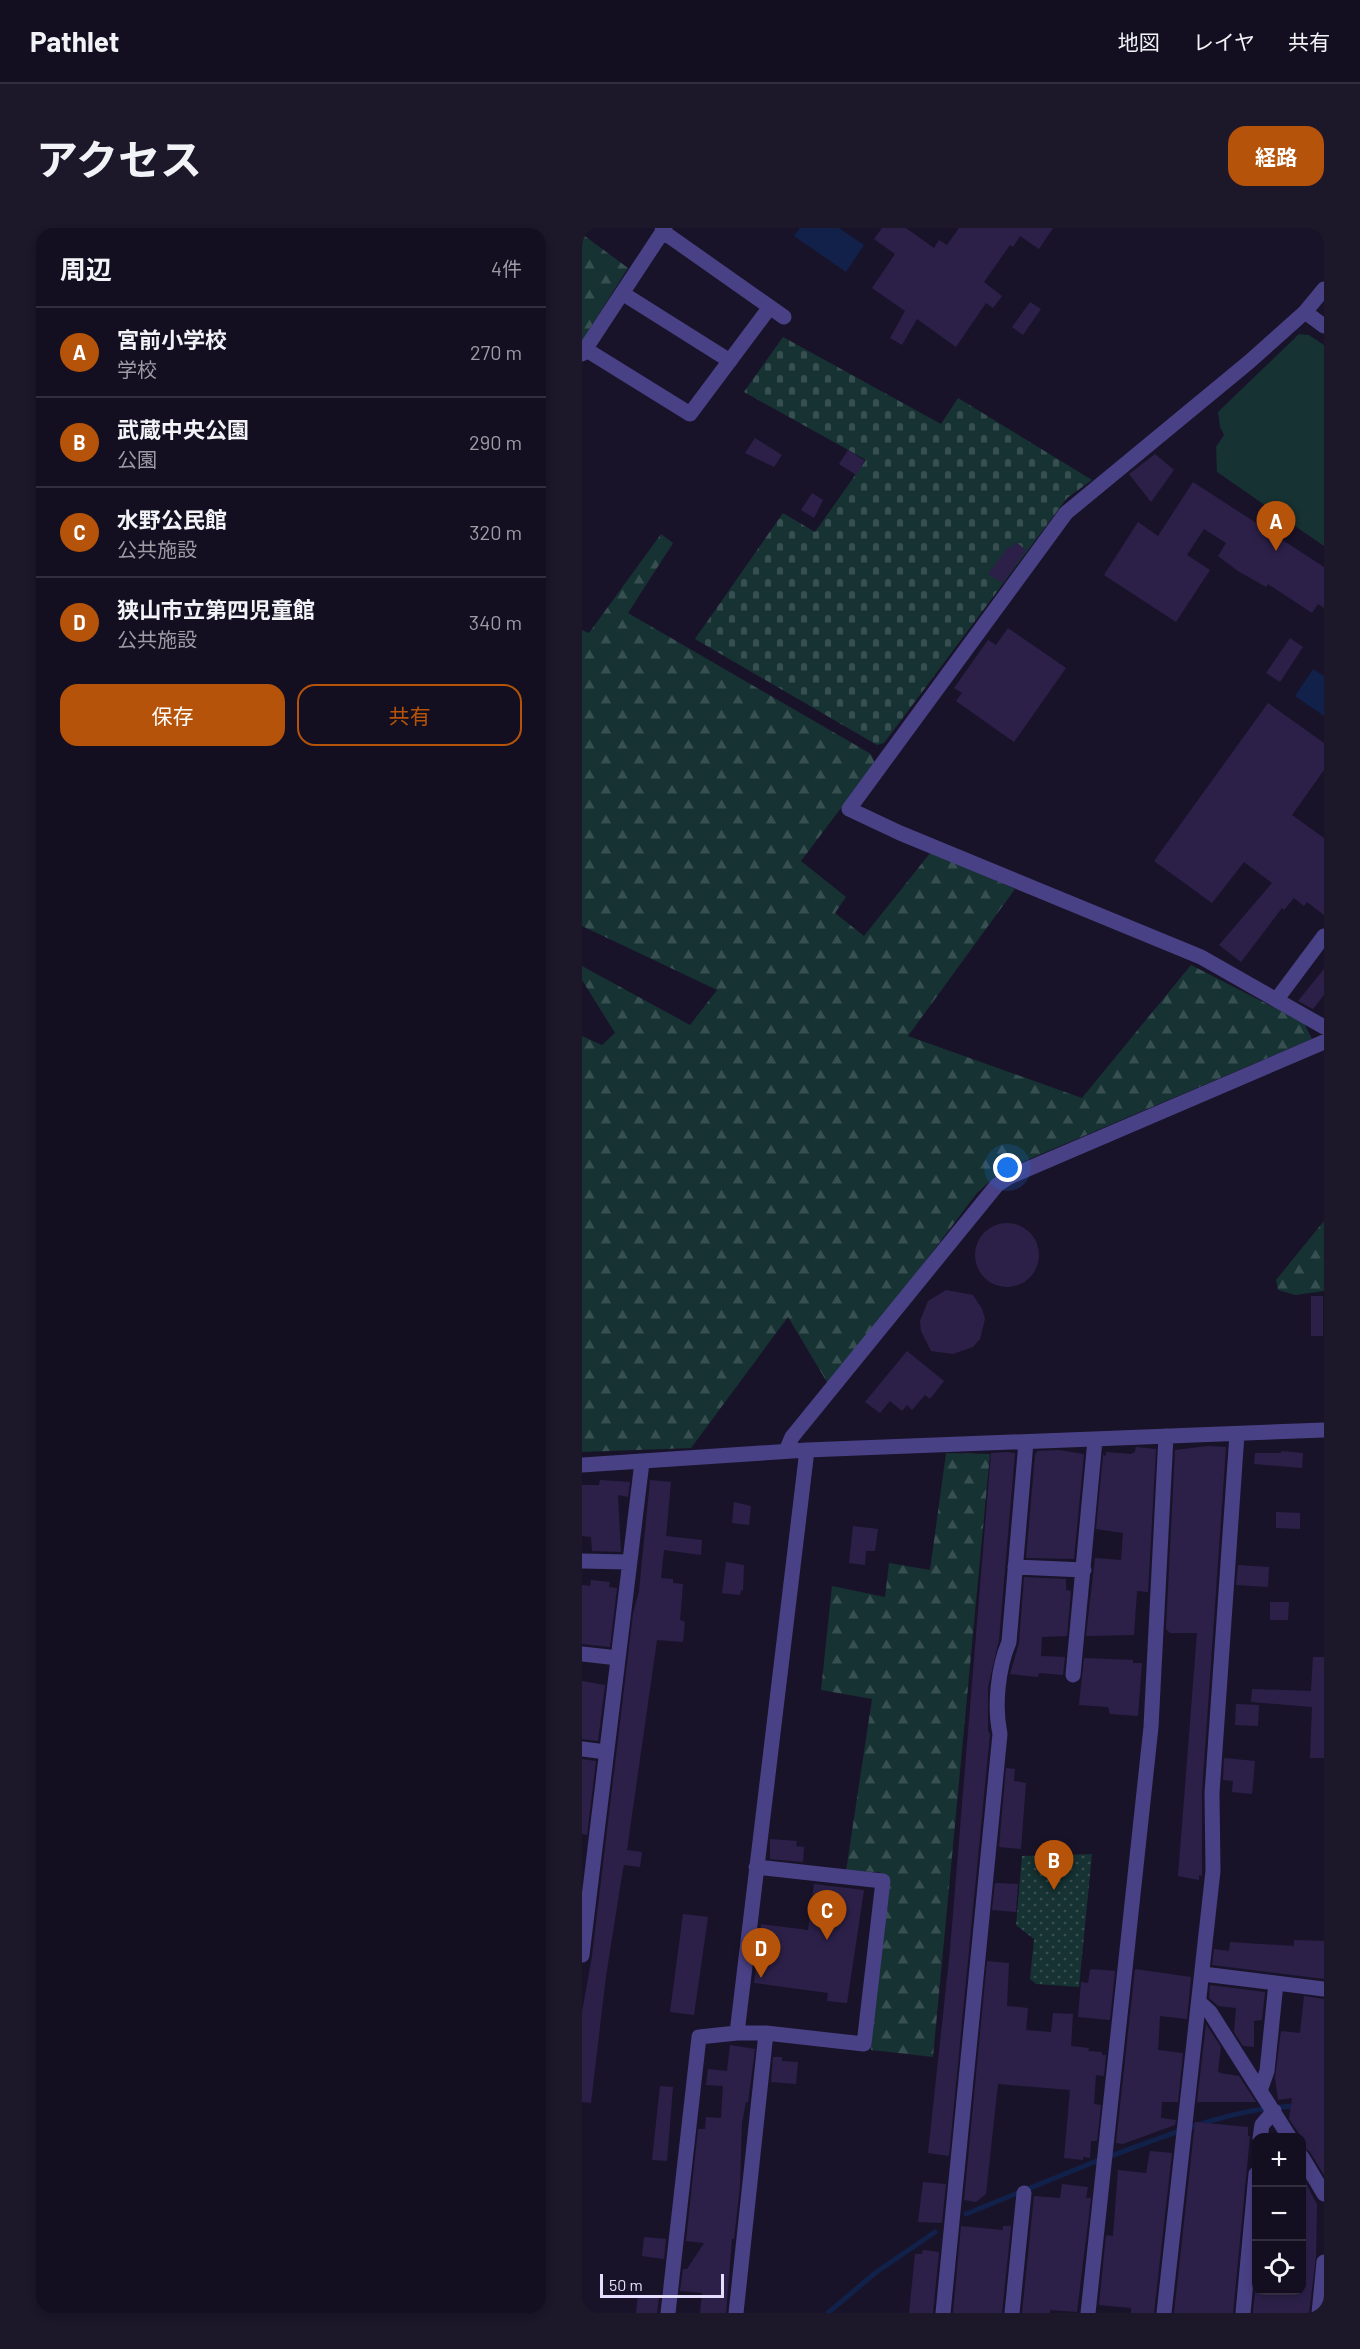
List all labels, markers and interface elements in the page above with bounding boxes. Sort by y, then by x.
text: Pathlet [30,24,119,58]
text: 地図 [1118,29,1160,54]
text: レイヤ [1193,29,1255,54]
text: 共有 [1288,29,1330,54]
button: 経路 [1228,126,1324,186]
text: アクセス [36,133,202,183]
text: 周辺 [60,253,112,284]
text: 4件 [491,256,522,280]
text: 宮前小学校 [117,326,227,352]
text: A [73,340,86,364]
text: 270 m [470,340,522,364]
text: 学校 [117,357,157,381]
text: 武蔵中央公園 [117,416,249,442]
text: B [73,430,86,454]
text: 290 m [469,430,522,454]
text: 公園 [117,447,157,471]
pin: A [1256,502,1296,551]
text: 水野公民館 [117,506,227,532]
text: C [73,520,86,544]
text: 320 m [469,520,522,544]
text: 公共施設 [117,537,197,561]
text: 狭山市立第四児童館 [117,596,315,622]
text: D [73,610,86,634]
text: 340 m [469,610,522,634]
text: 公共施設 [117,627,197,651]
button: 保存 [60,684,285,746]
button: 共有 [297,684,522,746]
your location [993,1153,1022,1182]
pin: B [1034,1840,1074,1890]
pin: C [808,1890,846,1940]
pin: D [742,1928,780,1978]
map controls [1252,2133,1306,2295]
button: + [1252,2133,1306,2187]
button: − [1252,2187,1306,2241]
button: locate [1252,2241,1306,2295]
scale bar [600,2271,724,2298]
text: 50 m [609,2275,643,2294]

